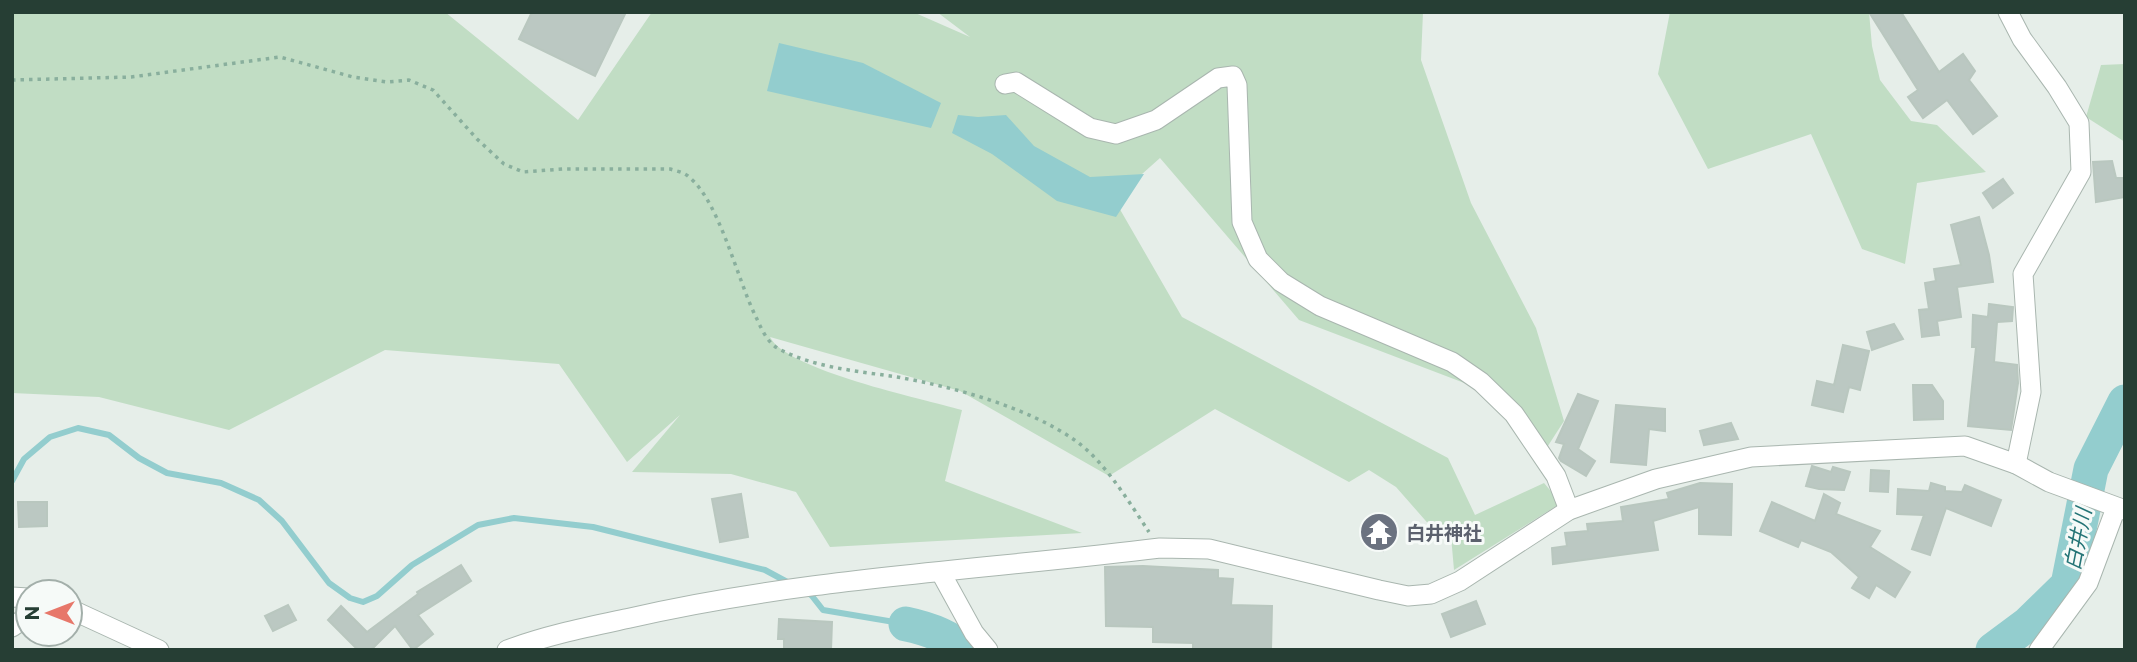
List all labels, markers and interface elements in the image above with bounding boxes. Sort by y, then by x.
water label: 白井川 [2059,504,2096,572]
temple icon: 白井神社 [1358,511,1400,553]
place label: 白井神社 [1406,521,1482,544]
north arrow [14,578,84,648]
text: N [20,606,43,620]

